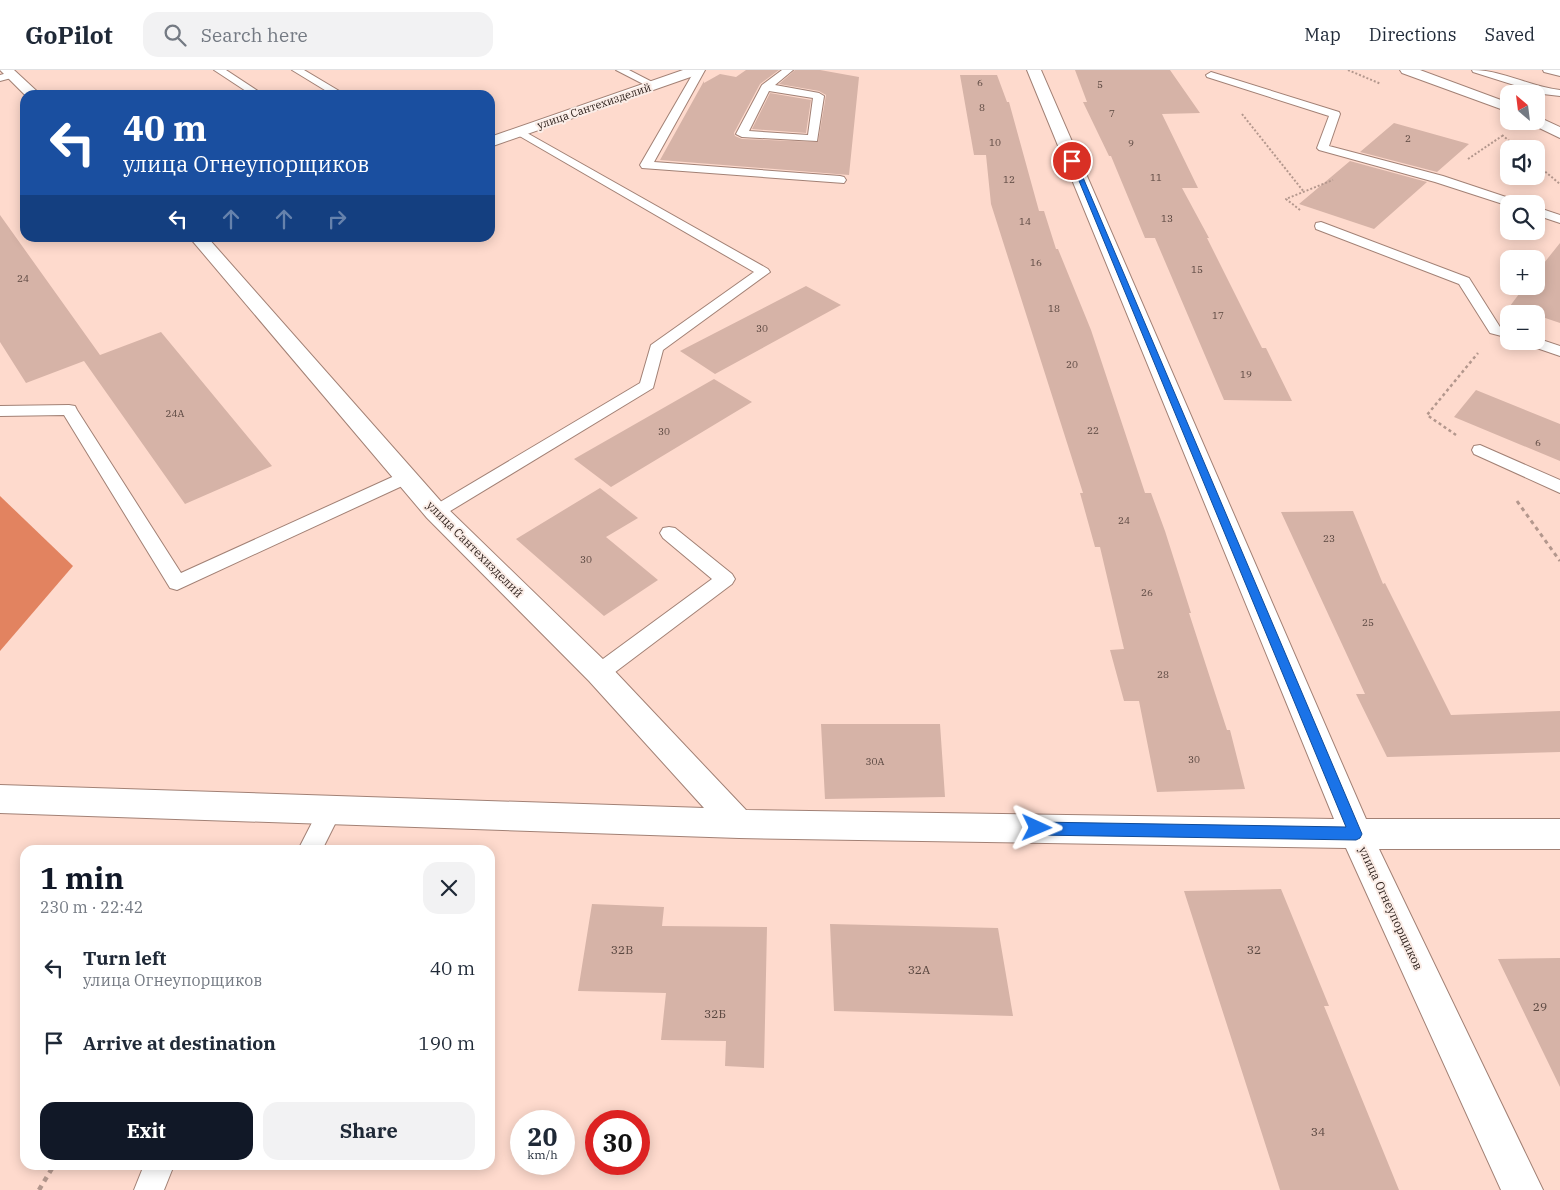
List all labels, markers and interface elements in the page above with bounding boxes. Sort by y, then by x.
search box [143,12,493,57]
text: GoPilot [25,19,113,51]
icon: search [161,21,189,49]
text: Search here [201,23,308,47]
text: Map [1304,23,1341,46]
text: Directions [1369,23,1457,46]
text: Saved [1485,23,1535,46]
house number: 6 [977,76,983,89]
house number: 5 [1097,78,1103,91]
street label: улица Сантехизделий [535,80,653,132]
north arrow [1500,85,1545,130]
map controls [1500,85,1545,350]
house number: 8 [979,101,985,114]
text: 40 m [123,105,207,151]
house number: 7 [1109,107,1115,120]
icon: left [40,110,105,175]
house number: 2 [1405,132,1411,145]
house number: 10 [989,136,1001,149]
house number: 9 [1128,137,1134,150]
pin [1051,140,1093,182]
button: sound [1500,140,1545,185]
icon: arrive [1058,147,1086,175]
text: улица Огнеупорщиков [123,149,369,178]
house number: 11 [1150,171,1162,184]
house number: 12 [1003,173,1015,186]
button: search [1500,195,1545,240]
icon: left [164,205,192,233]
icon: ahead [217,205,245,233]
icon: ahead [270,205,298,233]
icon: right [323,205,351,233]
house number: 13 [1161,212,1173,225]
house number: 14 [1019,215,1031,228]
button: + [1500,250,1545,295]
house number: 16 [1030,256,1042,269]
house number: 15 [1191,263,1203,276]
house number: 24 [17,272,29,285]
house number: 18 [1048,302,1060,315]
button: − [1500,305,1545,350]
house number: 17 [1212,309,1224,322]
house number: 30 [756,322,768,335]
house number: 20 [1066,358,1078,371]
house number: 19 [1240,368,1252,381]
house number: 24А [166,407,185,420]
house number: 22 [1087,424,1099,437]
house number: 30 [658,425,670,438]
house number: 6 [1535,436,1541,449]
street label: улица Сантехизделий [424,498,526,600]
house number: 24 [1118,514,1130,527]
house number: 23 [1323,532,1335,545]
house number: 30 [580,553,592,566]
house number: 26 [1141,586,1153,599]
house number: 25 [1362,616,1374,629]
house number: 28 [1157,668,1169,681]
house number: 30 [1188,753,1200,766]
house number: 30А [866,755,885,768]
position arrow [1010,801,1062,853]
street label: улица Огнеупорщиков [1356,844,1426,972]
text: 1 min [40,858,124,897]
button: close [423,862,475,914]
text: 230 m · 22:42 [40,897,143,917]
house number: 32В [611,942,633,957]
house number: 32 [1247,942,1261,957]
text: Turn left [83,946,166,970]
icon: left [40,954,68,982]
text: 40 m [430,956,475,980]
house number: 32А [908,962,931,977]
text: улица Огнеупорщиков [83,970,262,990]
house number: 29 [1533,999,1547,1014]
house number: 32Б [704,1006,726,1021]
icon: arrive [40,1029,68,1057]
text: Arrive at destination [83,1031,276,1055]
text: 190 m [418,1031,475,1055]
button: Exit [40,1102,253,1160]
button: Share [263,1102,475,1160]
speed limit sign: 30 [585,1110,650,1175]
text: 20 [527,1120,558,1153]
house number: 34 [1311,1124,1325,1139]
text: km/h [527,1147,558,1162]

